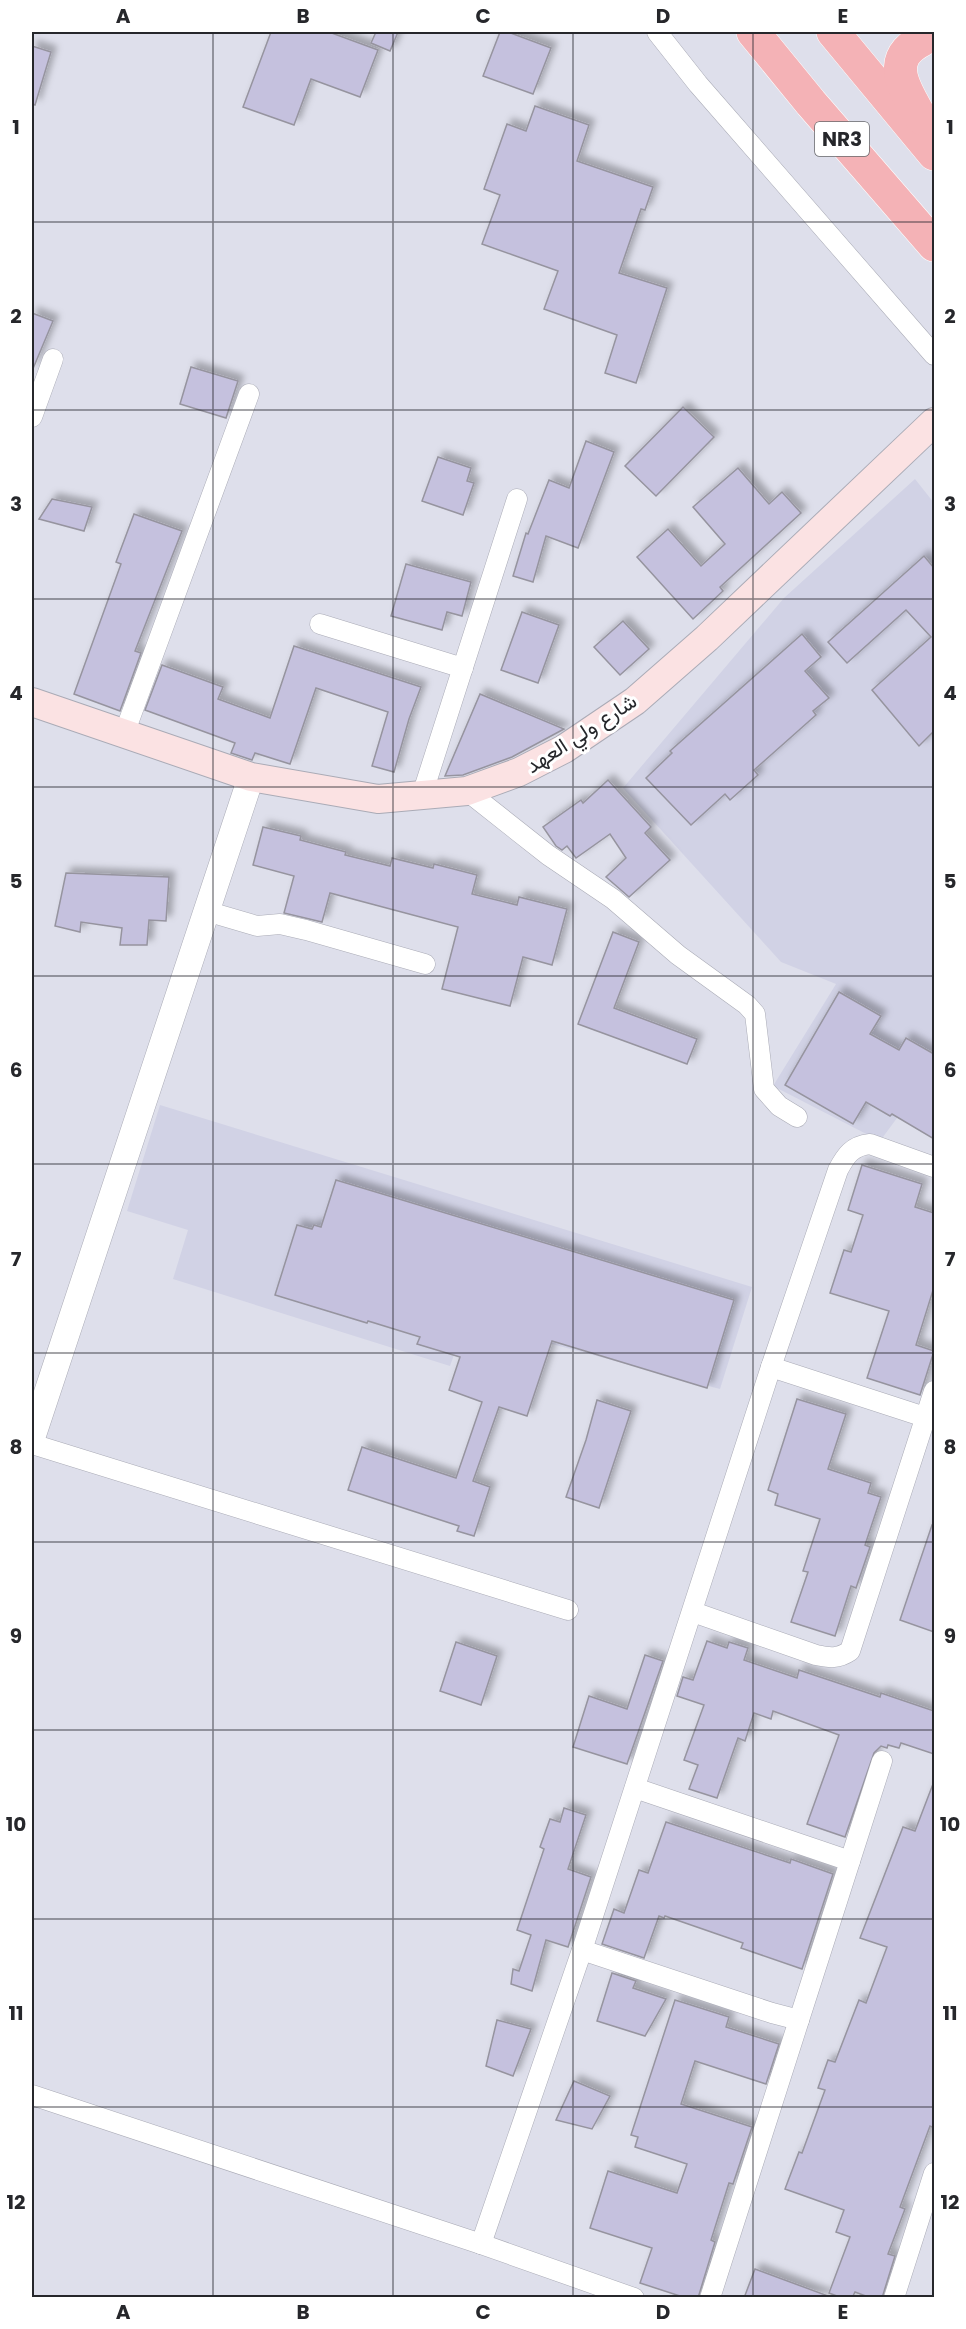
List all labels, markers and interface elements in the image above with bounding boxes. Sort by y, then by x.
text: A [116,2,131,30]
text: B [296,2,310,30]
text: C [475,2,491,30]
text: D [656,2,670,30]
text: E [838,2,848,30]
text: 1 [12,113,20,141]
text: 1 [946,113,954,141]
road number: NR3 [815,122,869,156]
text: 2 [10,302,22,330]
text: 2 [944,302,956,330]
text: 3 [10,490,22,518]
text: 3 [944,490,956,518]
text: 4 [9,679,23,707]
text: 4 [943,679,957,707]
street label: شارع ولي العهد [520,686,644,782]
text: 5 [10,867,23,895]
text: 5 [944,867,957,895]
text: 6 [10,1056,22,1084]
text: 6 [944,1056,956,1084]
text: 7 [11,1245,22,1273]
text: 7 [945,1245,956,1273]
text: 8 [10,1433,22,1461]
text: 8 [944,1433,956,1461]
text: 9 [10,1622,22,1650]
text: 9 [944,1622,956,1650]
text: 10 [6,1810,26,1838]
text: 10 [940,1810,960,1838]
text: 11 [8,1999,24,2027]
text: 11 [942,1999,958,2027]
text: 12 [7,2188,25,2216]
text: 12 [941,2188,959,2216]
text: A [116,2298,131,2326]
text: B [296,2298,310,2326]
text: C [475,2298,491,2326]
text: D [656,2298,670,2326]
text: E [838,2298,848,2326]

